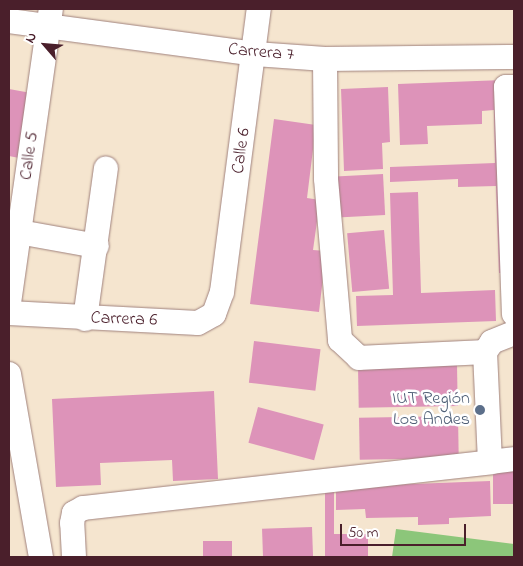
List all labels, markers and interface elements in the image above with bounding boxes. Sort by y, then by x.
north arrow [20,20,70,70]
text: N [20,29,43,47]
street label: Carrera 7 [227,39,295,67]
street label: Calle 6 [228,127,256,175]
street label: Calle 5 [16,130,44,182]
street label: Carrera 6 [90,308,158,332]
place label: IUT Región Los Andes [392,389,470,432]
marker: IUT Región Los Andes [474,404,486,416]
scale bar [343,514,469,546]
text: 50 m [348,522,378,544]

